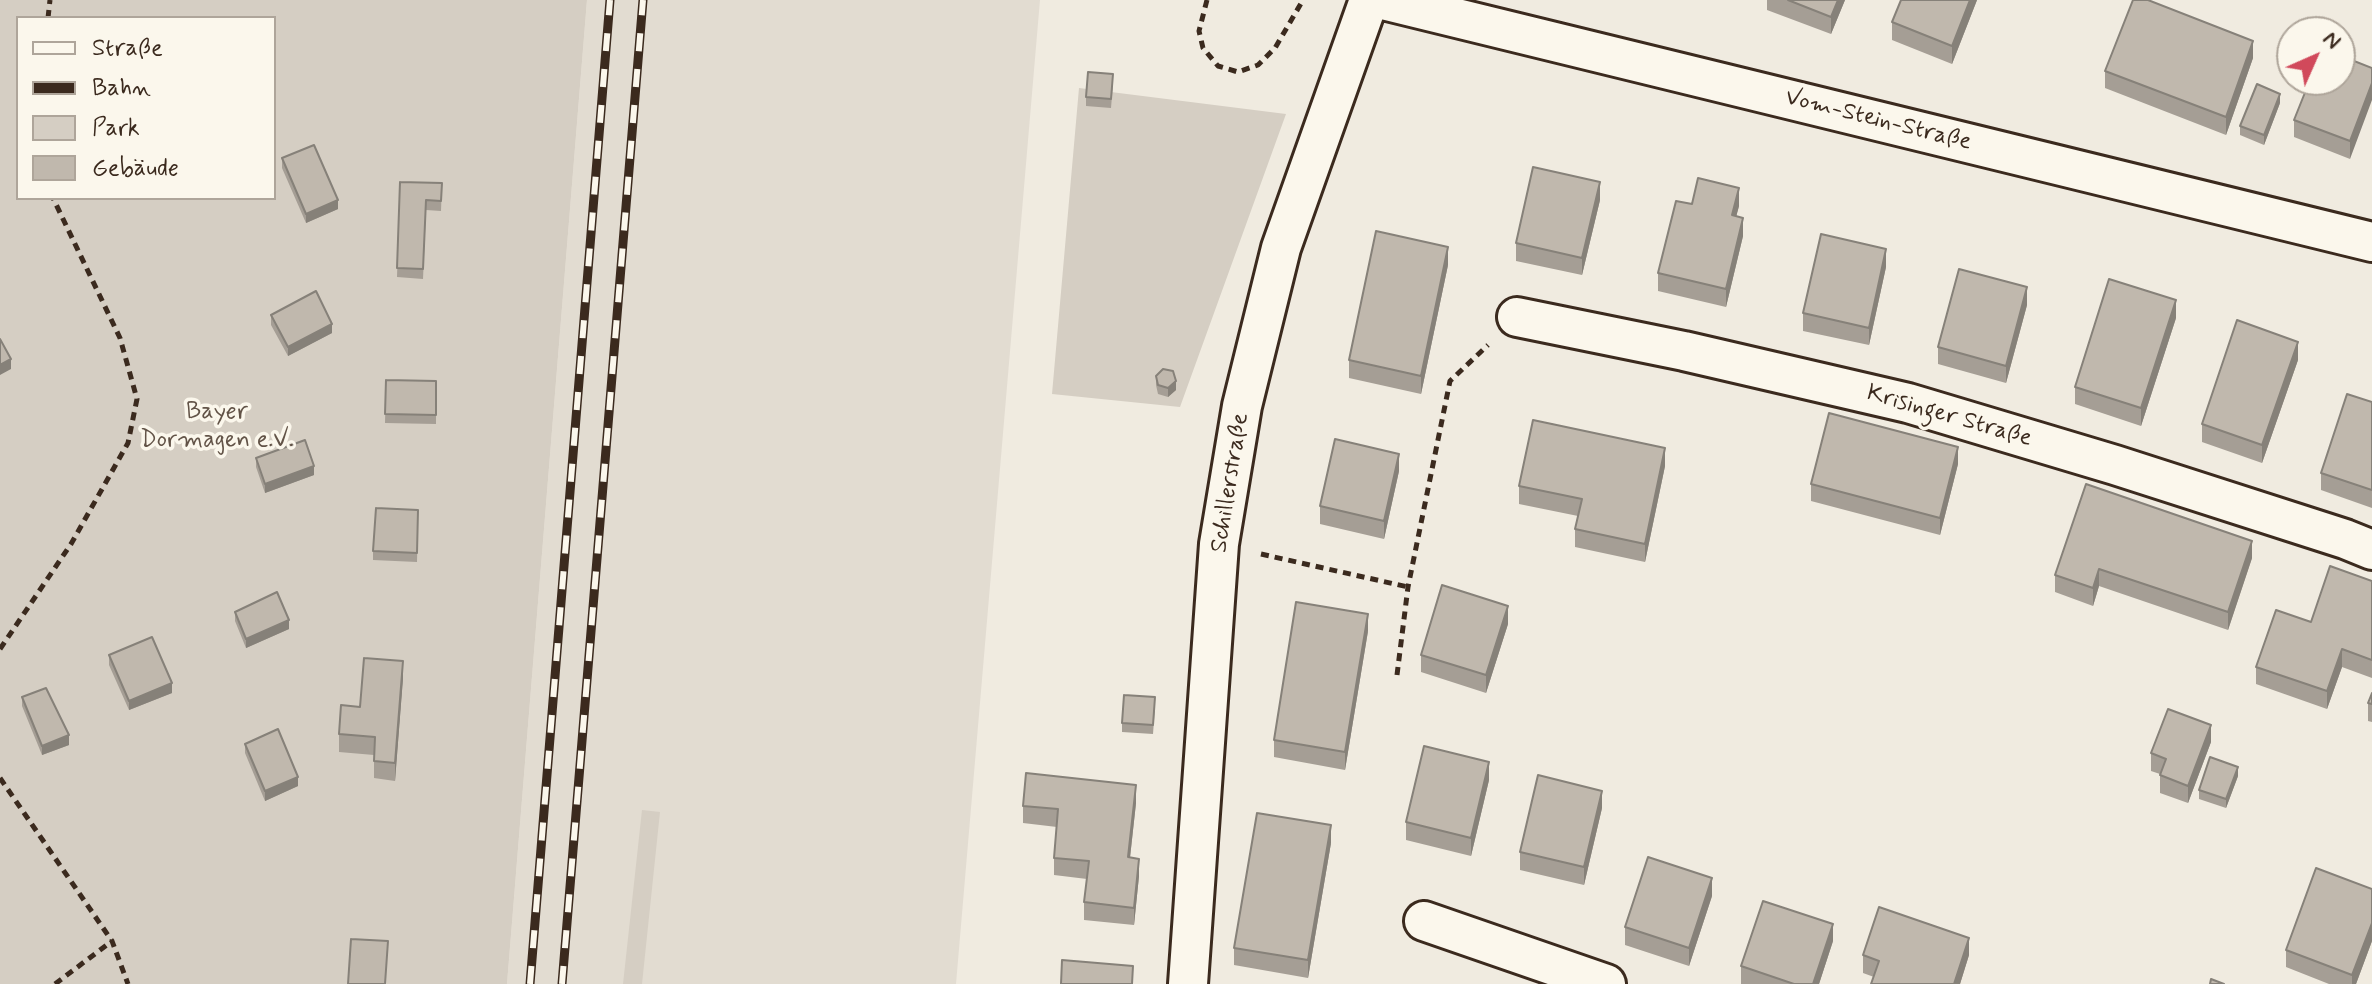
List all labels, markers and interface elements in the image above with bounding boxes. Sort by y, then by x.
legend [16,16,276,200]
north arrow [2276,16,2356,96]
text: N [2316,25,2347,56]
text: Straße [92,33,163,64]
text: Bahn [92,73,151,104]
street label: Vom-Stein-Straße [1782,84,1974,158]
text: Park [92,113,140,144]
text: Gebäude [92,153,179,184]
street label: Krisinger Straße [1863,380,2035,454]
park label: Bayer Dormagen e.V. [140,399,294,455]
street label: Schillerstraße [1206,411,1256,555]

